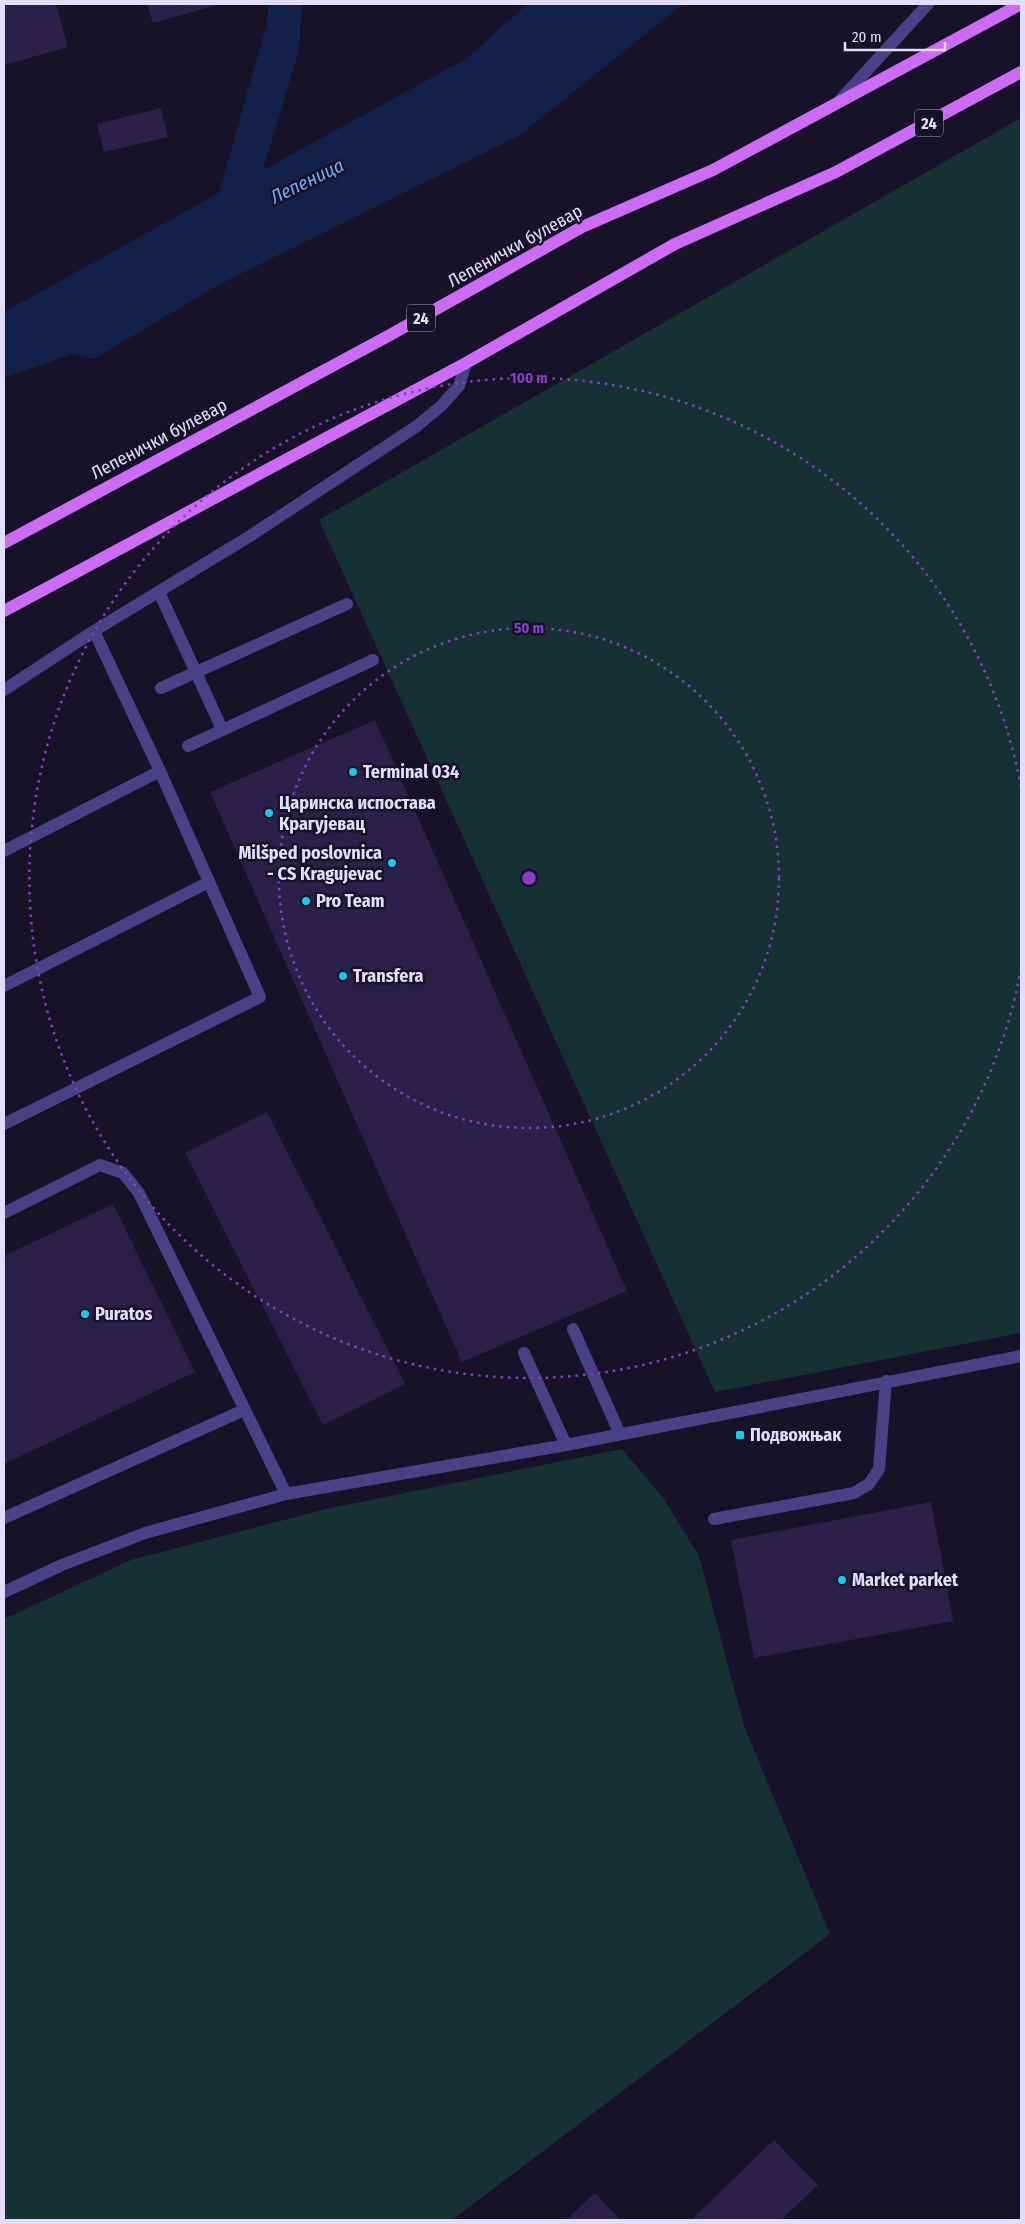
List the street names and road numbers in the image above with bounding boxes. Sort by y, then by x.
road number: 24 [915,110,943,136]
street label: Лепенички булевар [444,200,586,292]
road number: 24 [407,304,435,332]
street label: Лепенички булевар [87,394,231,484]

